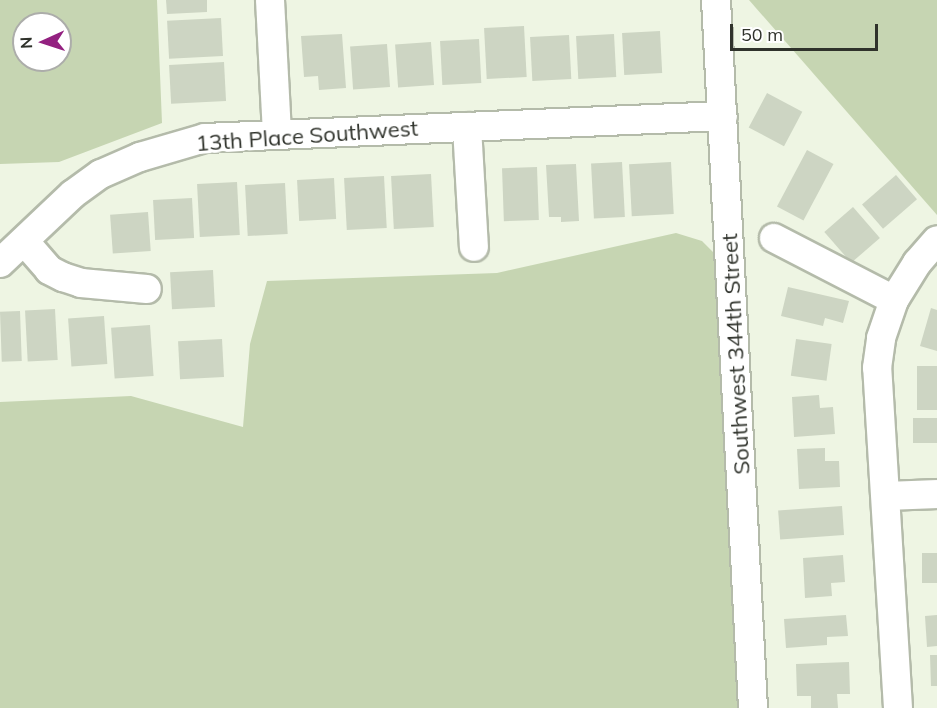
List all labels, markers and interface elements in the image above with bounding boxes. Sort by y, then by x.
north arrow [12,12,72,72]
scale bar [733,12,882,50]
text: 50 m [741,23,783,46]
text: N [16,36,36,49]
street label: 13th Place Southwest [195,115,419,157]
street label: Southwest 344th Street [717,233,755,475]

